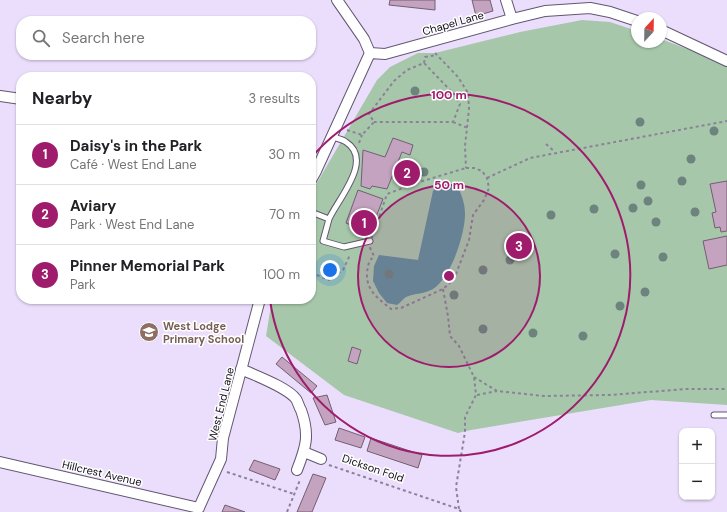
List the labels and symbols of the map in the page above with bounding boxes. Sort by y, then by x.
street label: Chapel Lane [421,8,485,38]
north arrow [631,12,667,48]
text: 100 m [431,87,467,103]
pin: 2 [394,158,420,188]
text: 50 m [434,177,464,193]
pin: 1 [351,208,377,238]
pin: 3 [506,231,532,261]
your location [320,260,340,280]
centre of rings [442,269,456,283]
place label: West Lodge Primary School [163,319,244,346]
school or university icon: West Lodge Primary School [138,321,160,343]
street label: West End Lane [205,366,237,442]
street label: Dickson Fold [340,451,406,485]
street label: Hillcrest Avenue [61,457,143,489]

